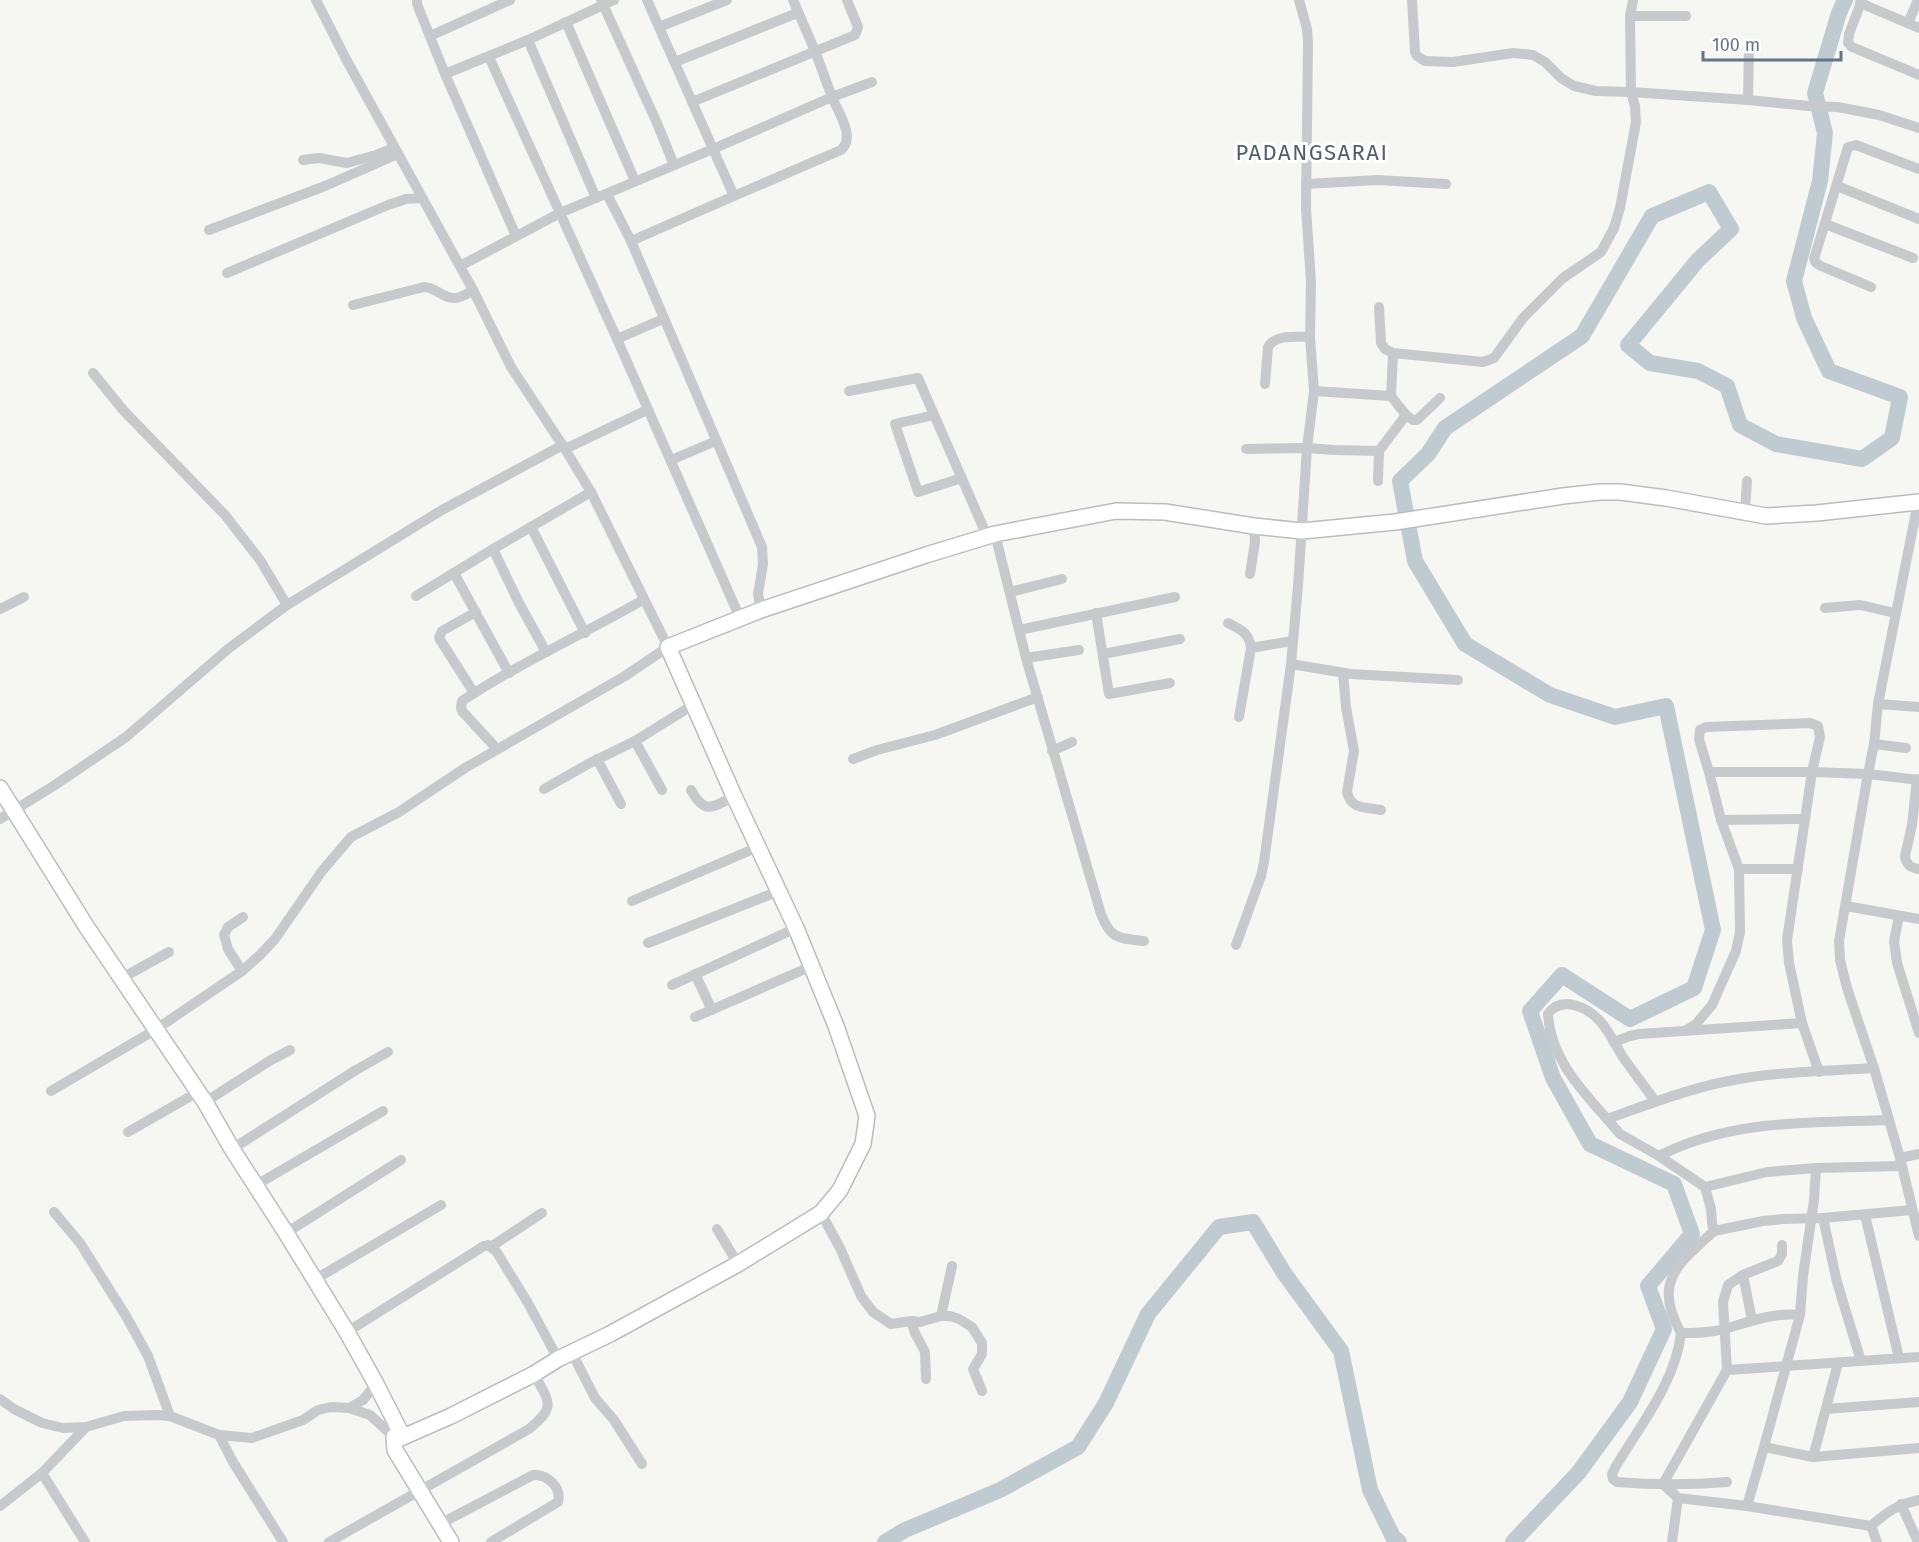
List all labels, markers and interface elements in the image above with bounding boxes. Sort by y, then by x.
scale bar [1703,24,1841,62]
text: 100 m [1712,34,1760,56]
district label: PADANGSARAI [1236,139,1388,166]

